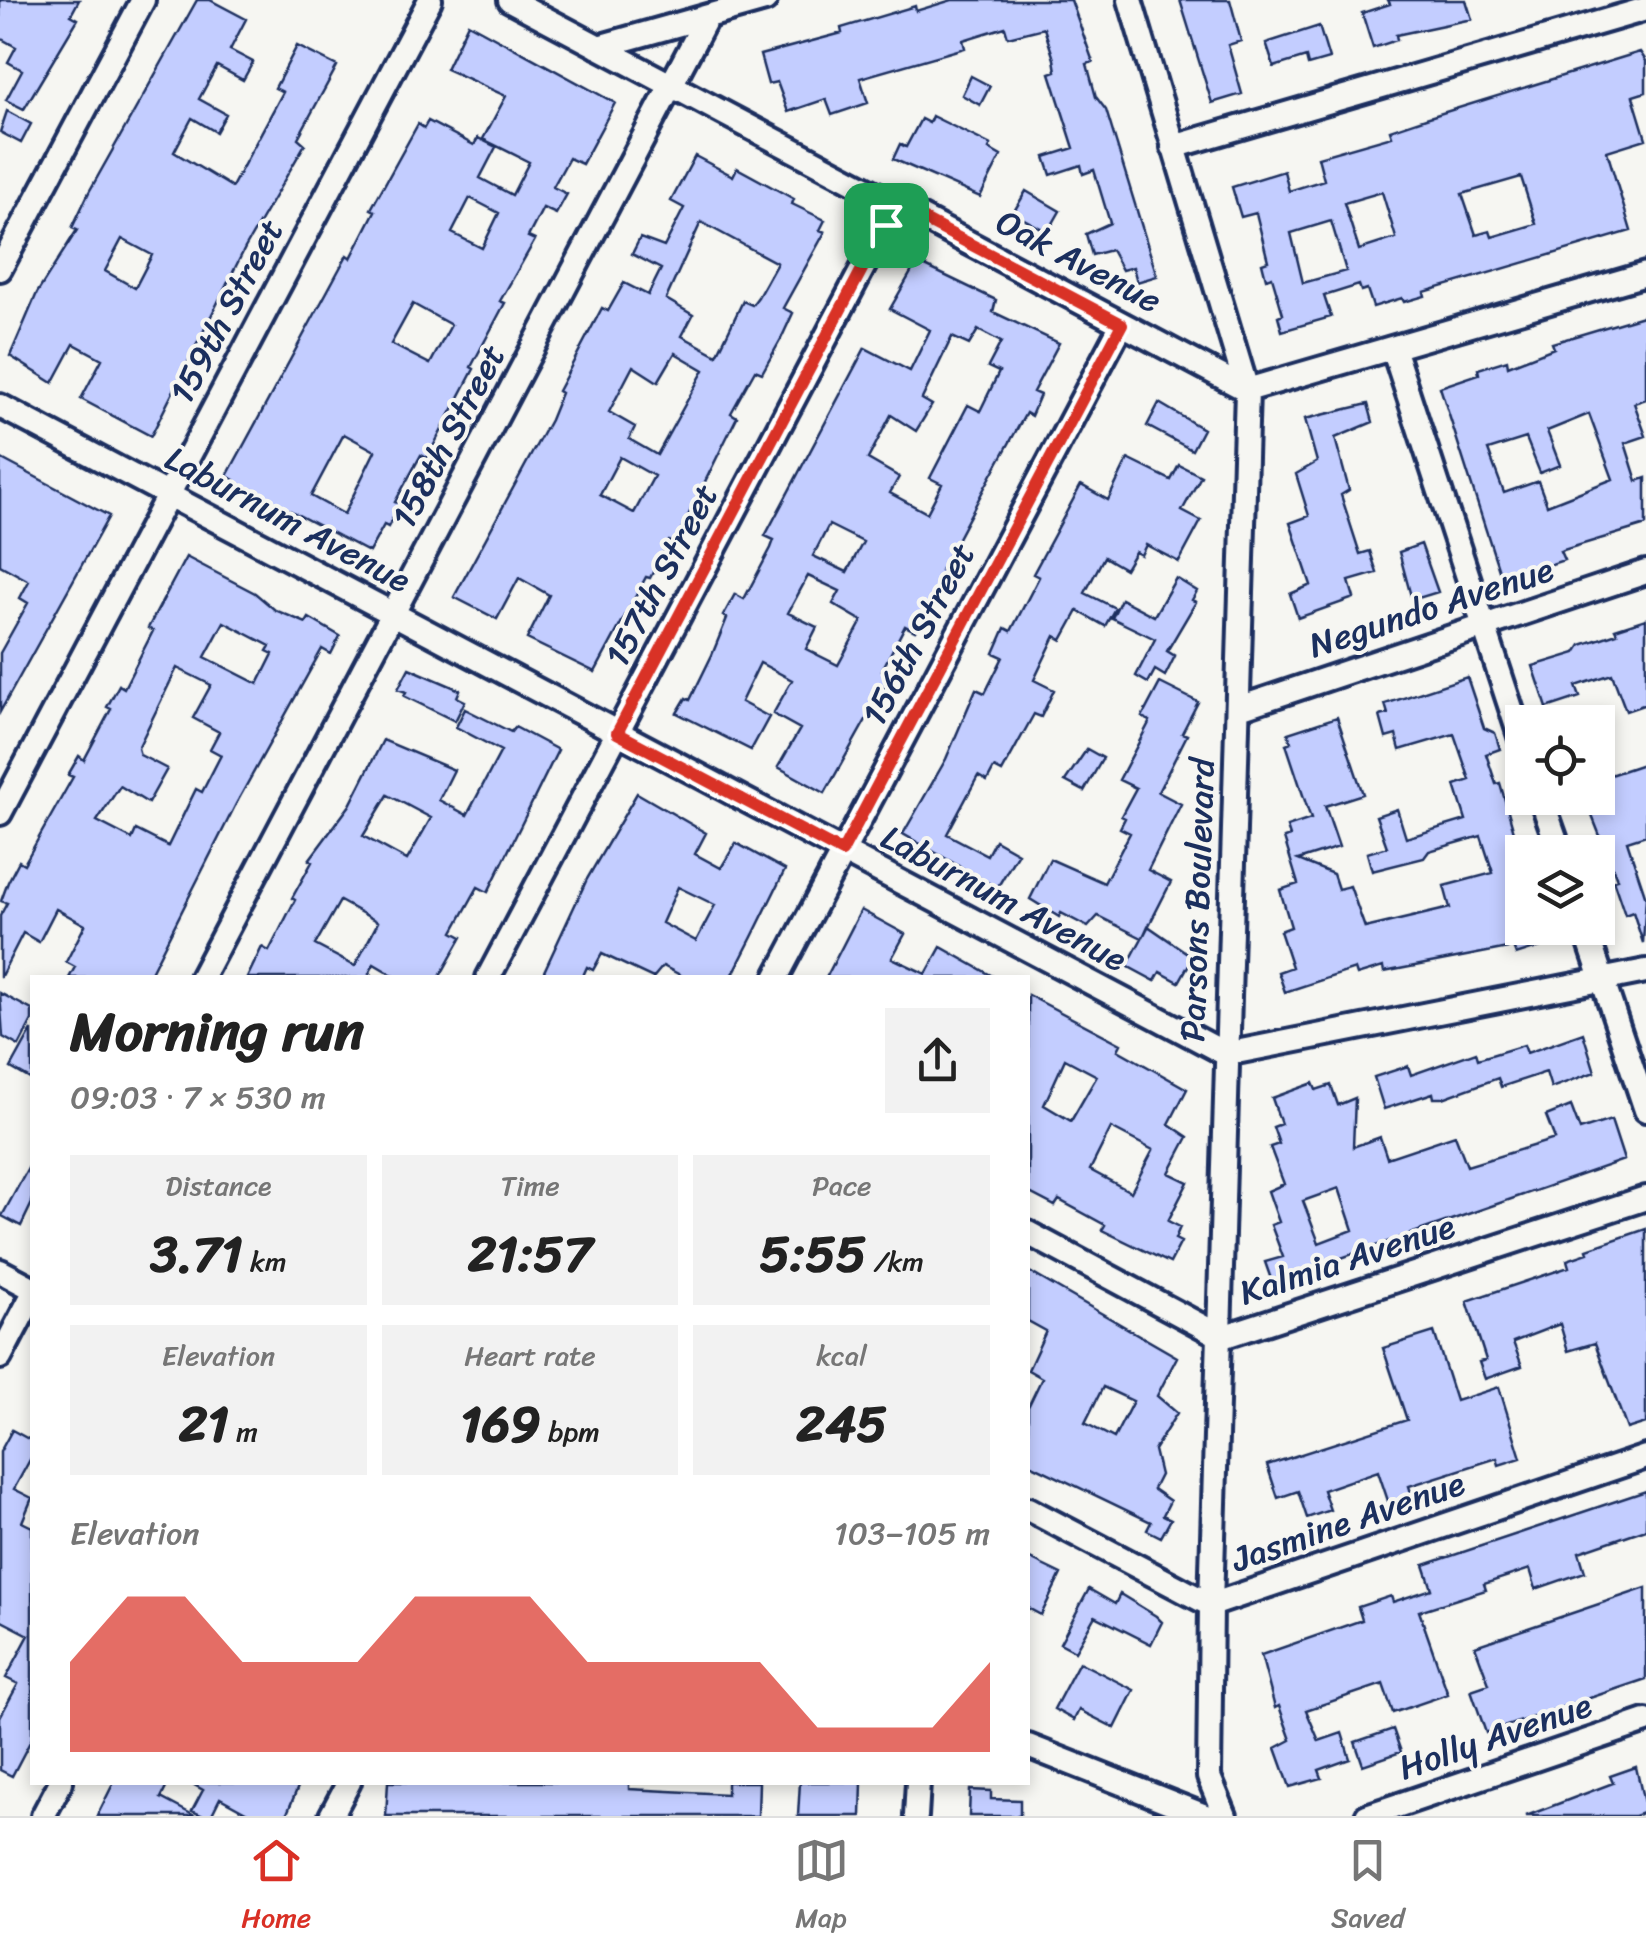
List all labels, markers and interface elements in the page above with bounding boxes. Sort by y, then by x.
pin [844,183,929,268]
street label: Oak Avenue [985,191,1173,331]
icon: arrive [859,198,914,253]
street label: 159th Street [151,207,301,415]
street label: 158th Street [373,332,523,540]
street label: Laburnum Avenue [154,428,423,610]
street label: 157th Street [586,472,736,678]
street label: 156th Street [844,531,992,737]
street label: Negundo Avenue [1301,538,1562,676]
map controls [1505,705,1615,945]
button: locate [1505,705,1615,815]
street label: Parsons Boulevard [1161,754,1233,1043]
street label: Laburnum Avenue [870,807,1139,989]
button: layers [1505,835,1615,945]
text: Morning run [70,983,364,1080]
button: share [885,1008,990,1113]
text: 09:03 · 7 × 530 m [70,1069,326,1126]
text: Distance [165,1161,271,1210]
text: Time [500,1161,560,1210]
text: Pace [812,1161,871,1210]
street label: Kalmia Avenue [1231,1195,1463,1323]
text: 3.71 [150,1210,243,1299]
text: 21:57 [468,1210,592,1299]
text: 5:55 [760,1210,866,1299]
text: km [243,1237,286,1286]
text: /km [866,1237,924,1286]
text: Elevation [162,1331,275,1380]
text: Heart rate [464,1331,596,1380]
text: kcal [816,1331,867,1380]
text: 21 [179,1380,229,1469]
text: 169 [460,1380,541,1469]
text: 245 [796,1380,887,1469]
text: m [229,1407,258,1456]
text: bpm [541,1407,600,1456]
street label: Jasmine Avenue [1222,1452,1473,1590]
text: Elevation [70,1505,200,1562]
text: 103–105 m [834,1505,990,1562]
street label: Holly Avenue [1390,1674,1600,1798]
tab: Home [241,1833,311,1942]
tab: Map [794,1833,849,1942]
tab: Saved [1331,1833,1405,1942]

